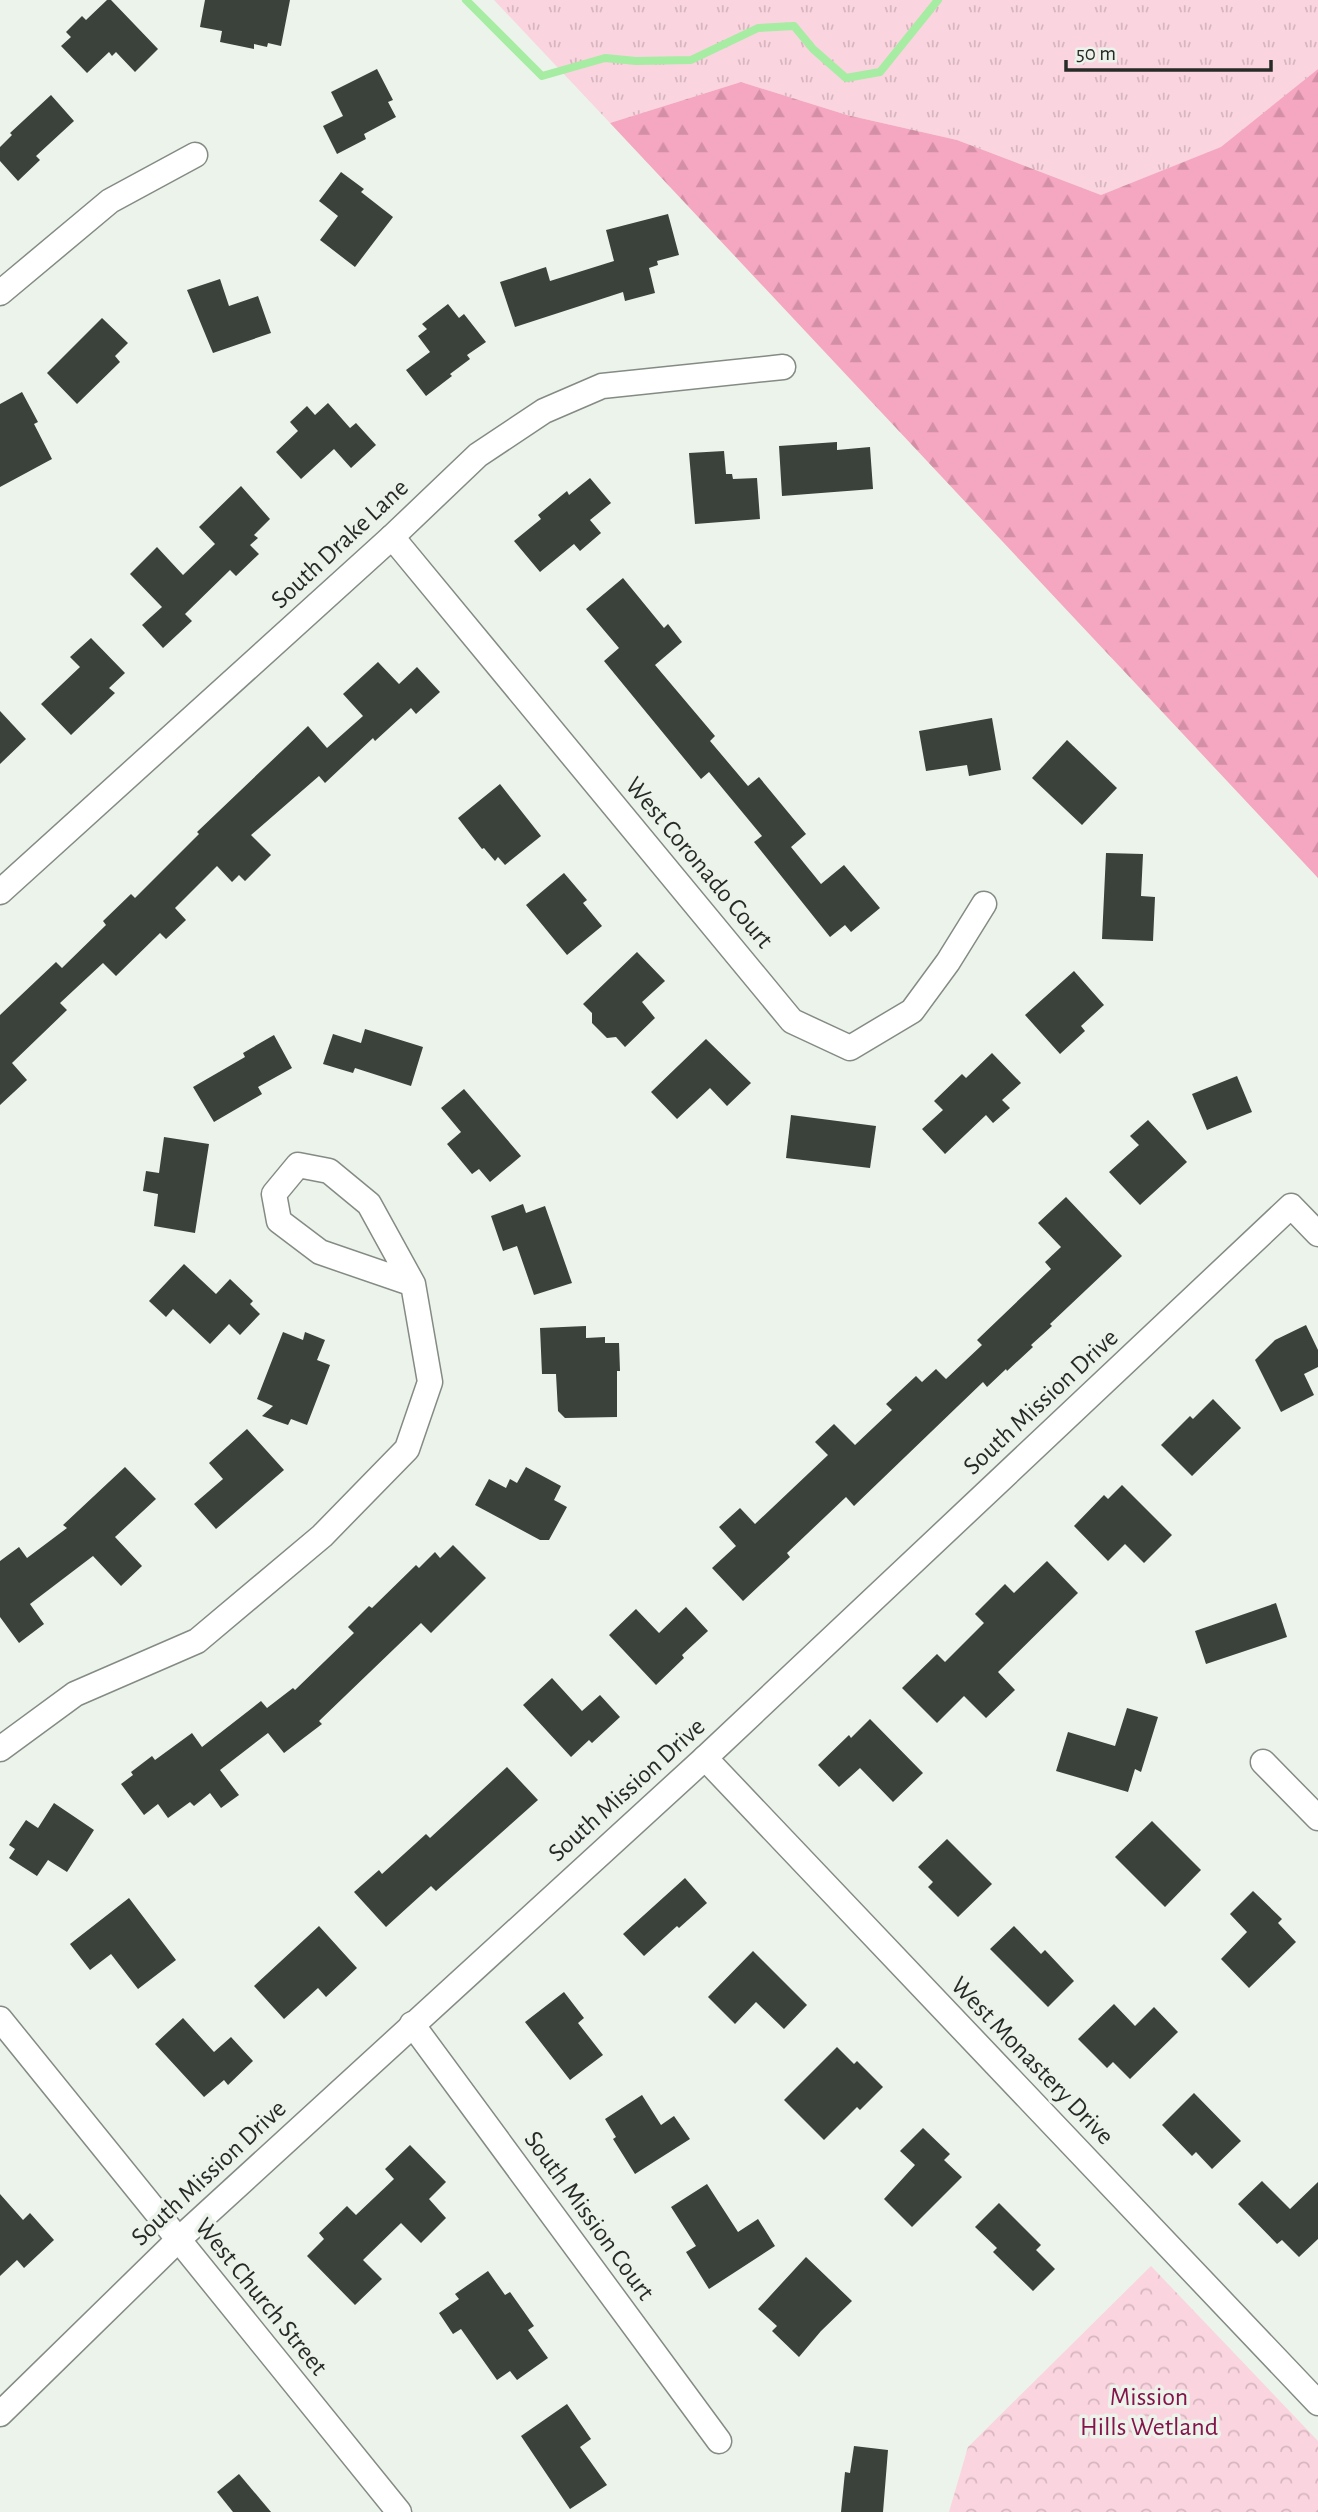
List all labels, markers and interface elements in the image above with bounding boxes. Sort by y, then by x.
scale bar [1066,28,1271,72]
text: 50 m [1076,43,1116,64]
street label: South Drake Lane [266,474,413,613]
street label: West Coronado Court [620,772,778,953]
street label: South Mission Drive [958,1324,1123,1480]
street label: South Mission Drive [543,1713,710,1866]
street label: West Monastery Drive [946,1972,1119,2150]
street label: South Mission Drive [126,2095,291,2251]
street label: South Mission Court [519,2126,659,2305]
street label: West Church Street [190,2213,332,2380]
park label: Mission Hills Wetland [1080,2384,1218,2440]

